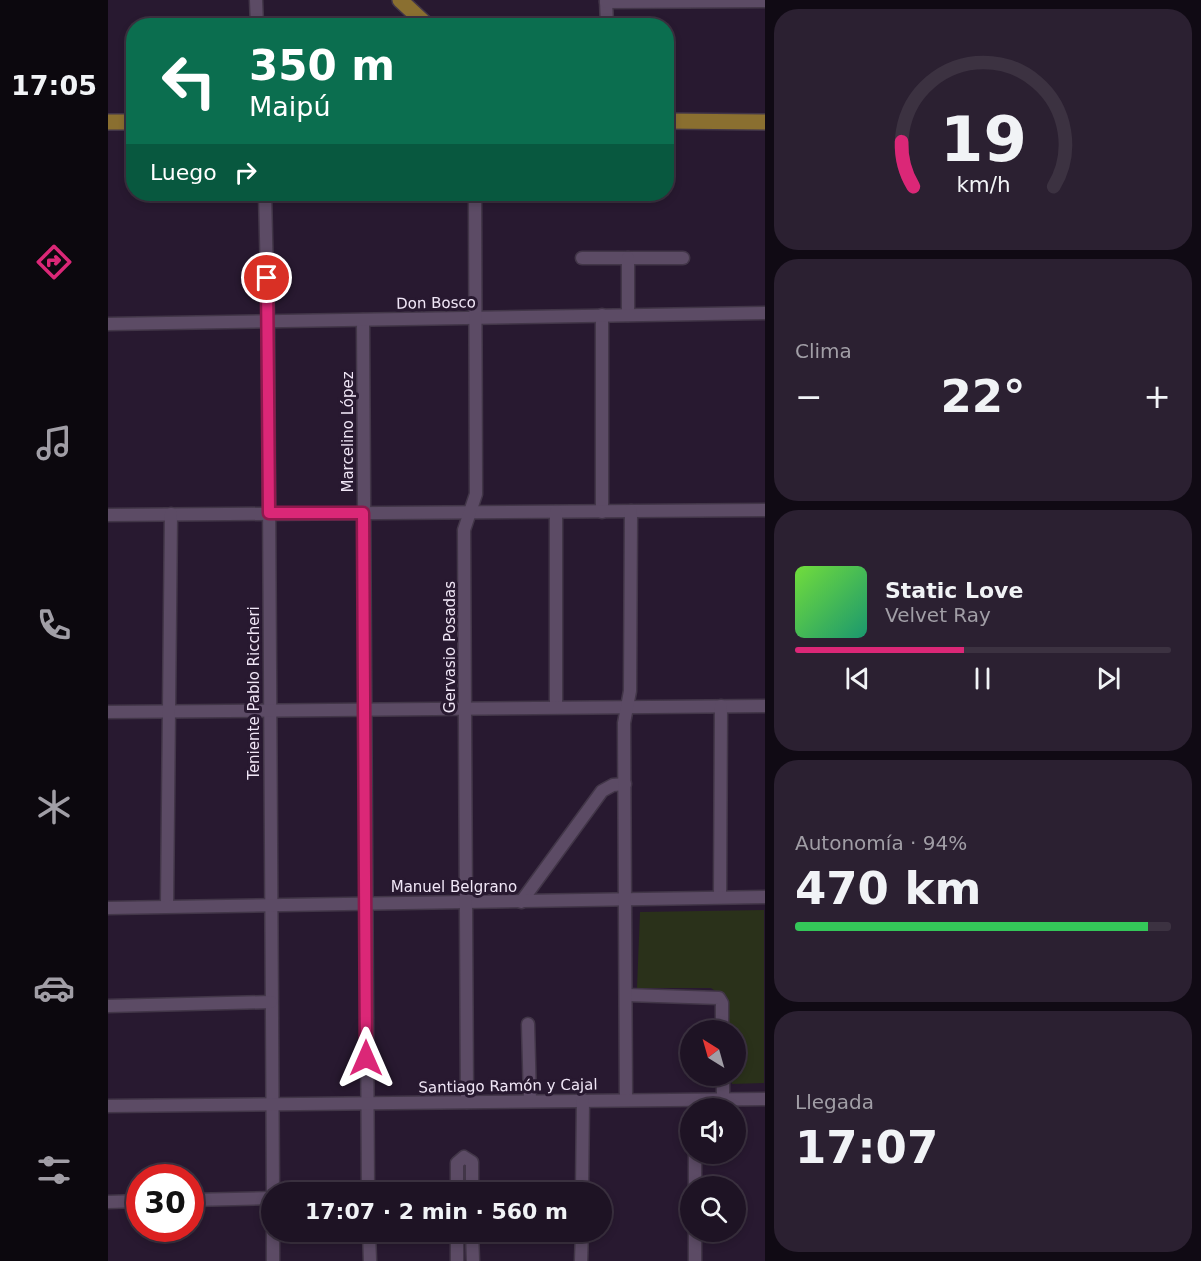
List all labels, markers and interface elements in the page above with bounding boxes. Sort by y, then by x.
text: 350 m [249,41,395,90]
icon: left [150,42,228,120]
text: 17:05 [11,70,97,101]
text: Maipú [249,91,331,122]
text: 19 [940,103,1026,176]
icon: right [229,156,262,189]
text: Luego [150,160,217,185]
text: km/h [956,172,1010,197]
icon: directions [33,241,75,283]
pin [241,252,292,303]
icon: arrive [250,261,283,294]
street label: Don Bosco [396,293,476,313]
text: Clima [795,339,852,363]
text: 22° [940,370,1026,423]
street label: Marcelino López [339,371,357,493]
text: − [795,377,823,416]
text: + [1143,377,1171,416]
icon: music [33,422,75,464]
text: Static Love [885,578,1023,603]
street label: Gervasio Posadas [441,581,459,713]
text: Velvet Ray [885,603,991,627]
icon: phone [33,604,75,646]
street label: Teniente Pablo Riccheri [245,606,263,781]
icon: previous [841,662,874,695]
icon: pause [966,662,999,695]
icon: next [1092,662,1125,695]
icon: climate [33,786,75,828]
text: Autonomía · 94% [795,831,967,855]
text: 470 km [795,862,981,915]
street label: Manuel Belgrano [391,878,517,896]
icon: car [33,967,75,1009]
north arrow [680,1020,746,1086]
map controls [680,1020,746,1242]
position arrow [334,1026,398,1090]
street label: Santiago Ramón y Cajal [418,1075,598,1097]
text: Llegada [795,1090,874,1114]
button: sound [680,1098,746,1164]
text: 17:07 [795,1121,938,1174]
icon: filters [33,1149,75,1191]
speed limit sign: 30 [126,1164,204,1242]
button: search [680,1176,746,1242]
text: 17:07 · 2 min · 560 m [305,1199,568,1224]

